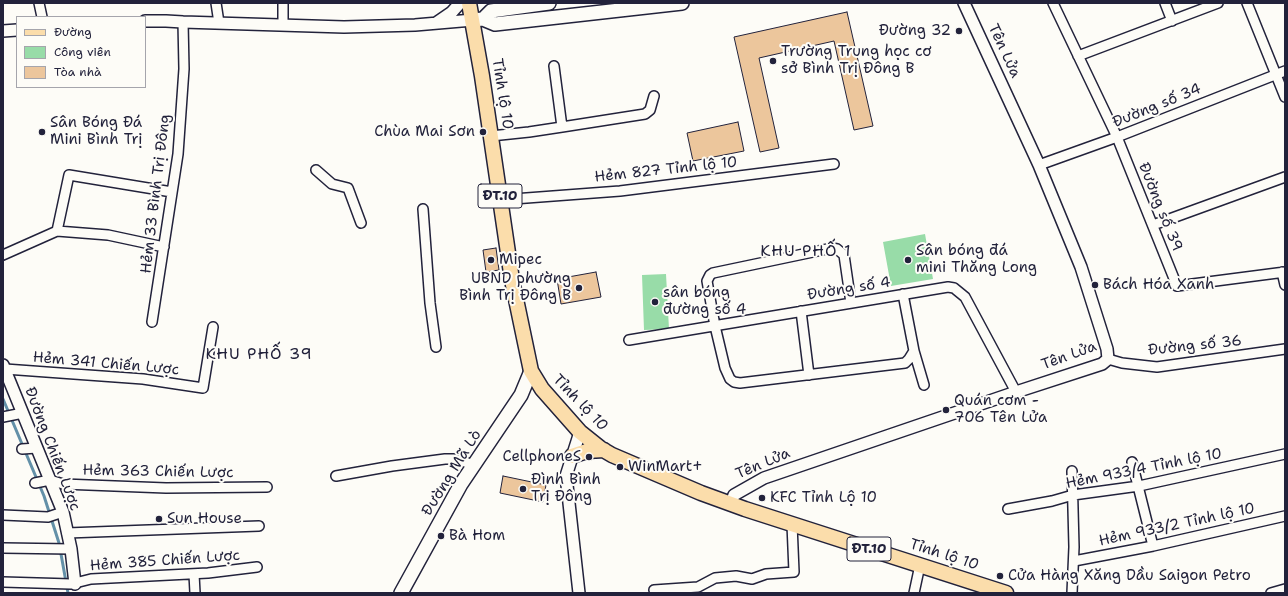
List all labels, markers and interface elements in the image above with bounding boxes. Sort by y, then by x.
legend [16,16,146,88]
street label: Tên Lửa [984,21,1024,81]
place label: Đường 32 [879,22,951,40]
text: Đường [54,24,92,40]
marker: Đường 32 [954,26,964,36]
place label: Trường Trung học cơ sở Bình Trị Đông B [781,43,932,78]
text: Công viên [54,44,111,60]
marker: Trường Trung học cơ sở Bình Trị Đông B [768,56,778,66]
street label: Tỉnh lộ 10 [488,57,516,131]
text: Tòa nhà [54,64,101,80]
street label: Đường số 34 [1110,80,1204,132]
street label: Hẻm 33 Bình Trị Đông [137,113,175,275]
place label: Sân Bóng Đá Mini Bình Trị [50,114,142,149]
place label: Chùa Mai Sơn [374,123,475,141]
marker: Sân Bóng Đá Mini Bình Trị [37,127,47,137]
marker: Chùa Mai Sơn [478,127,488,137]
street label: Hẻm 827 Tỉnh lộ 10 [594,154,738,186]
street label: Đường số 39 [1134,160,1186,254]
road number: ĐT.10 [478,184,522,208]
district label: KHU PHỐ 1 [760,242,852,262]
place label: Sân bóng đá mini Thăng Long [916,242,1037,277]
place label: Mipec [499,251,542,269]
marker: Mipec [486,255,496,265]
marker: Sân bóng đá mini Thăng Long [903,255,913,265]
place label: UBND phường Bình Trị Đông B [459,270,571,305]
street label: Đường số 4 [806,274,892,304]
place label: Bách Hóa Xanh [1103,276,1214,294]
marker: Bách Hóa Xanh [1090,280,1100,290]
marker: UBND phường Bình Trị Đông B [574,283,584,293]
place label: sân bóng đường số 4 [663,284,746,319]
marker: sân bóng đường số 4 [650,297,660,307]
street label: Đường số 36 [1147,332,1243,360]
street label: Tên Lửa [1039,338,1099,374]
district label: KHU PHỐ 39 [205,345,313,365]
street label: Hẻm 341 Chiến Lược [32,349,180,379]
street label: Tỉnh lộ 10 [549,371,611,435]
street label: Đường Chiến Lược [20,385,84,513]
place label: Quán cơm - 706 Tên Lửa [954,392,1047,427]
marker: Quán cơm - 706 Tên Lửa [941,405,951,415]
street label: Đường Mã Lò [418,427,486,519]
street label: Tên Lửa [733,445,793,483]
street label: Hẻm 933/4 Tỉnh lộ 10 [1064,445,1224,493]
place label: CellphoneS [502,448,581,466]
marker: CellphoneS [584,452,594,462]
place label: WinMart+ [628,458,703,476]
street label: Hẻm 363 Chiến Lược [82,462,234,482]
marker: WinMart+ [615,462,625,472]
place label: Đình Bình Trị Đông [531,471,601,506]
marker: Đình Bình Trị Đông [518,484,528,494]
place label: KFC Tỉnh Lộ 10 [770,489,877,507]
marker: KFC Tỉnh Lộ 10 [757,493,767,503]
street label: Hẻm 933/2 Tỉnh lộ 10 [1097,500,1257,550]
place label: Sun House [167,510,242,528]
marker: Sun House [154,514,164,524]
place label: Bà Hom [449,527,505,545]
marker: Bà Hom [436,531,446,541]
street label: Tỉnh lộ 10 [907,535,981,575]
road number: ĐT.10 [847,537,891,561]
street label: Hẻm 385 Chiến Lược [89,547,241,575]
place label: Cửa Hàng Xăng Dầu Saigon Petro [1008,567,1251,585]
marker: Cửa Hàng Xăng Dầu Saigon Petro [995,571,1005,581]

